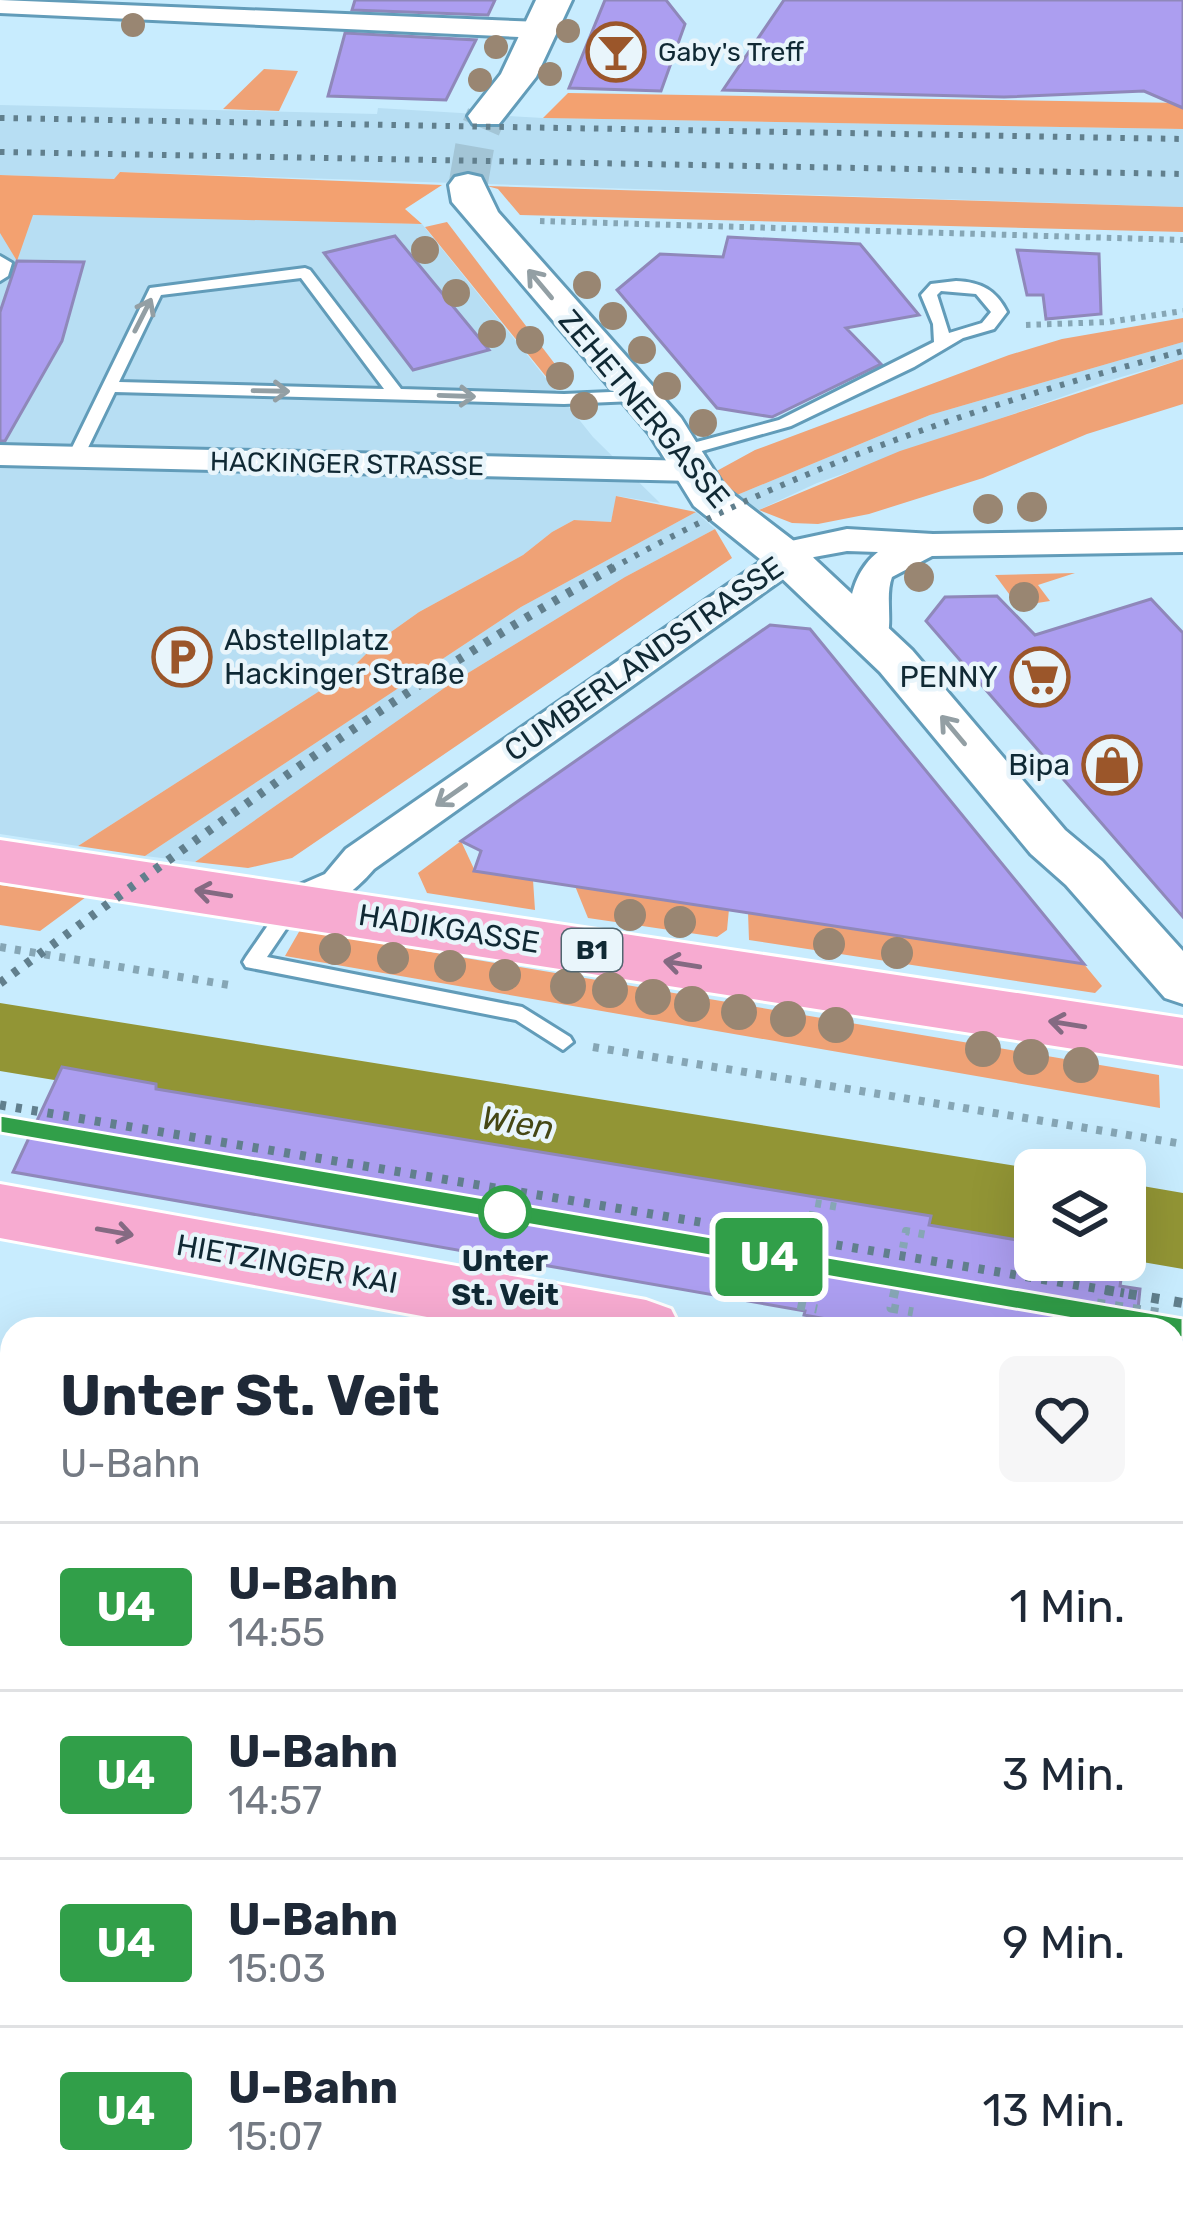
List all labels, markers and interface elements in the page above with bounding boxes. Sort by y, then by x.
bar icon: Gaby's Treff [585,21,647,83]
place label: Gaby's Treff [658,36,804,68]
one-way arrow [527,269,555,300]
one-way arrow [133,298,156,333]
street label: ZEHETNERGASSE [551,303,737,515]
one-way arrow [251,379,290,402]
one-way arrow [437,384,476,407]
street label: HACKINGER STRASSE [210,446,484,482]
street label: CUMBERLANDSTRASSE [498,549,790,769]
place label: Abstellplatz Hackinger Straße [224,622,465,692]
parking icon: Abstellplatz Hackinger Straße [151,626,213,688]
supermarket icon: PENNY [1009,646,1071,708]
place label: PENNY [899,659,998,695]
one-way arrow [940,715,968,746]
shop icon: Bipa [1081,734,1143,796]
place label: Bipa [1008,747,1070,783]
one-way arrow [435,782,468,807]
one-way arrow [195,880,234,903]
street label: HADIKGASSE [356,897,542,961]
road number: B1 [562,929,622,971]
one-way arrow [663,952,702,975]
one-way arrow [1049,1012,1088,1035]
water label: Wien [479,1098,557,1147]
map controls [1014,1149,1146,1281]
button: layers [1014,1149,1146,1281]
marker: Unter St. Veit [480,1187,530,1237]
line badge: U4 [715,1218,823,1296]
one-way arrow [95,1222,134,1244]
street label: HIETZINGER KAI [174,1227,400,1301]
text: U4 [739,1232,799,1282]
place label: Unter St. Veit [451,1243,559,1313]
button: heart [999,1356,1125,1482]
text: Unter St. Veit [60,1362,440,1429]
text: U-Bahn [60,1441,201,1487]
text: U-Bahn [228,1557,398,1610]
text: 1 Min. [1009,1580,1125,1633]
text: U4 [96,1582,156,1632]
text: 14:55 [228,1610,325,1656]
text: U-Bahn [228,1725,398,1778]
text: 3 Min. [1002,1748,1125,1801]
text: U4 [96,1750,156,1800]
text: 14:57 [228,1778,322,1824]
text: U-Bahn [228,1893,398,1946]
text: 9 Min. [1002,1916,1125,1969]
text: U4 [96,1918,156,1968]
text: 15:03 [228,1946,326,1992]
text: U-Bahn [228,2061,398,2114]
text: 13 Min. [982,2084,1125,2137]
text: U4 [96,2086,156,2136]
text: 15:07 [228,2114,323,2160]

